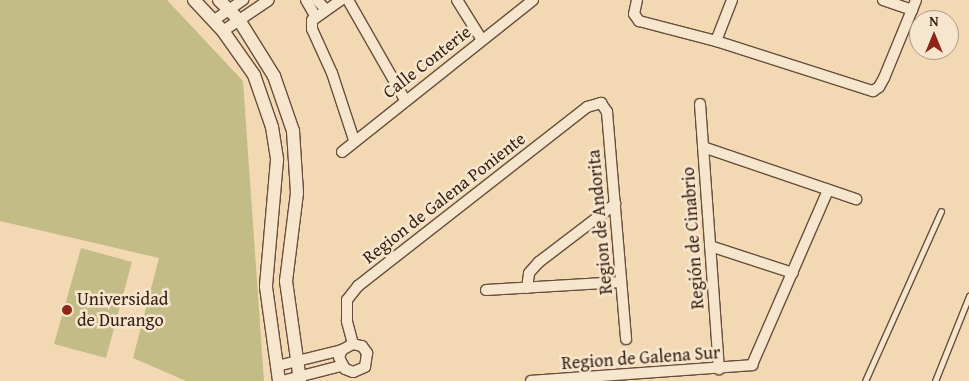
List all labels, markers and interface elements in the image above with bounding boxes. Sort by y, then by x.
north arrow [909,10,959,60]
text: N [929,11,939,31]
street label: Calle Conterie [379,21,475,103]
street label: Region de Galena Poniente [358,128,530,268]
street label: Region de Andorita [583,149,617,295]
street label: Región de Cinabrio [677,166,709,310]
place label: Universidad de Durango [77,289,168,332]
marker: Universidad de Durango [61,304,73,316]
street label: Region de Galena Sur [561,342,721,374]

